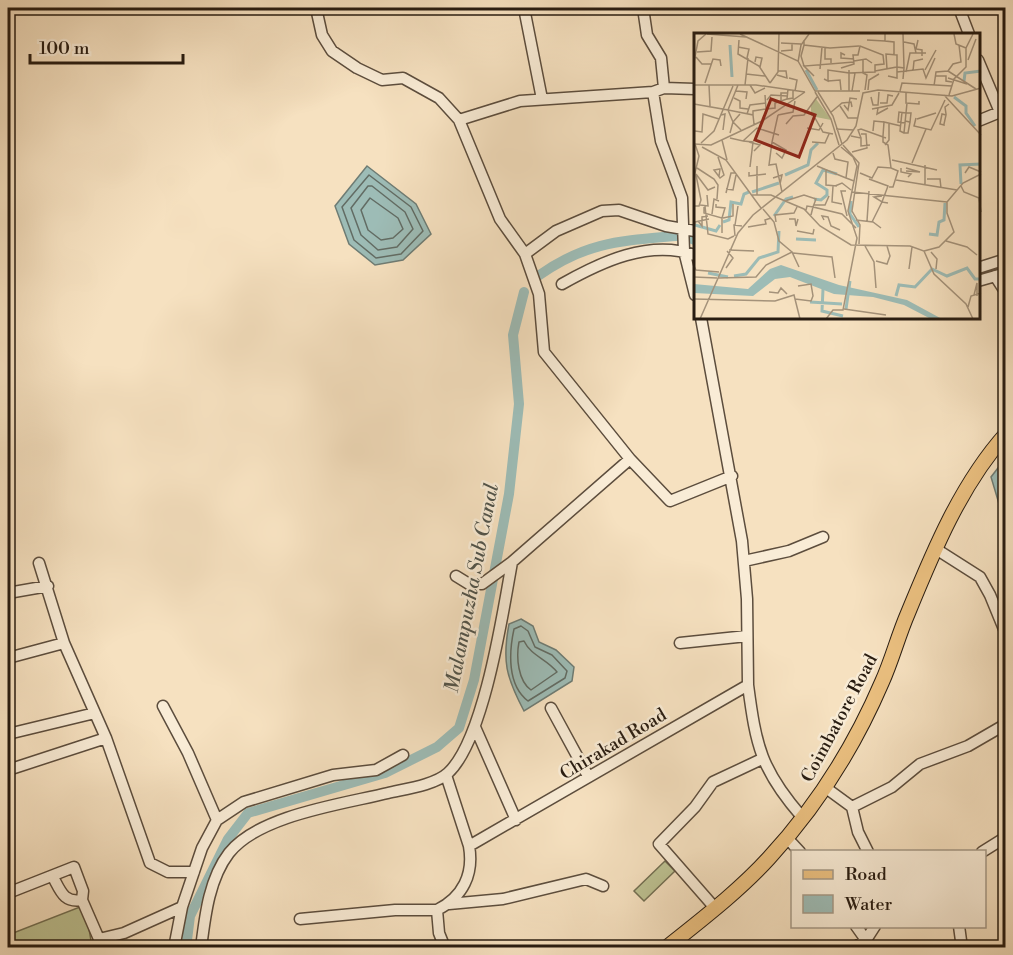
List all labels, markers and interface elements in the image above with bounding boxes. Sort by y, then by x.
scale bar [30,27,183,65]
inset map [694,33,980,320]
text: 100 m [39,37,90,60]
water label: Malampuzha Sub Canal [440,481,505,695]
street label: Coimbatore Road [796,649,883,786]
street label: Chirakad Road [556,703,672,785]
legend [791,850,986,928]
text: Road [845,863,888,886]
text: Water [844,893,893,916]

